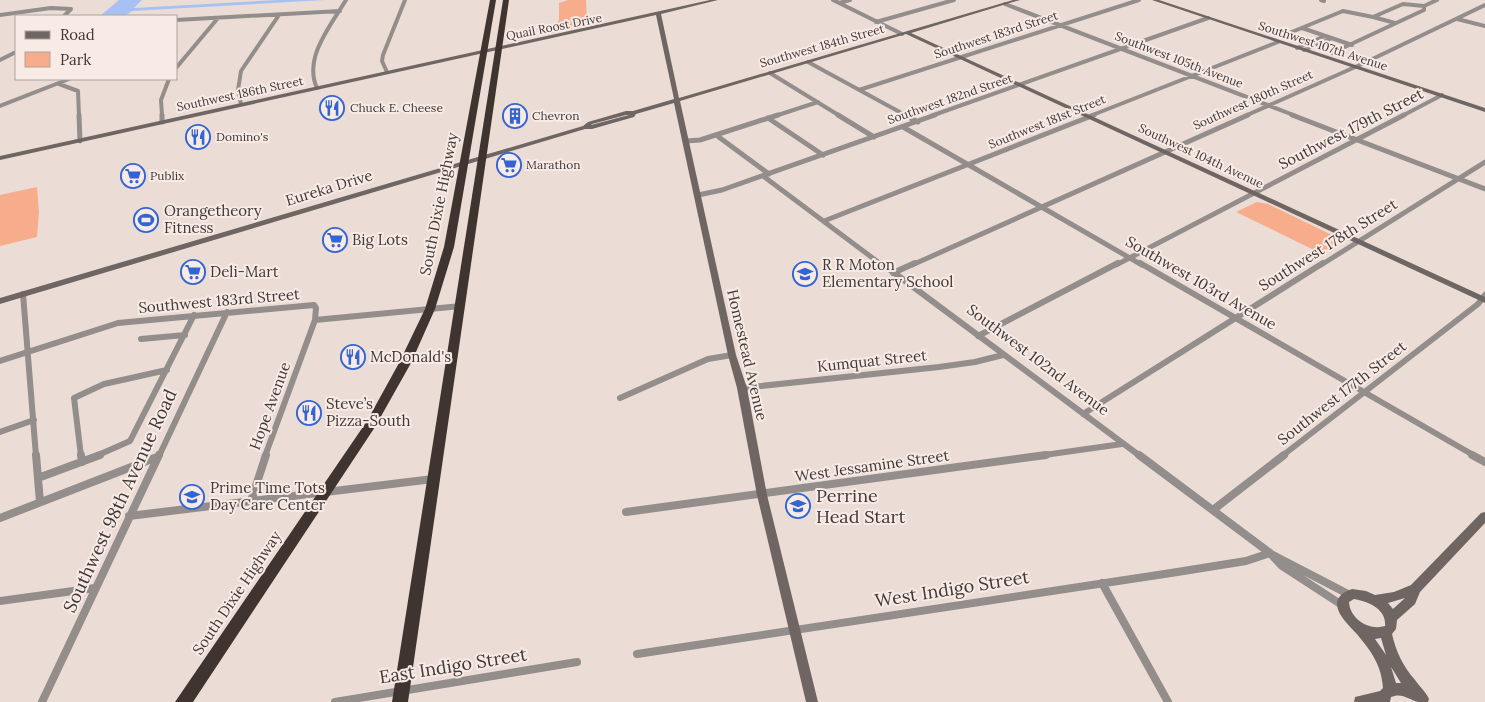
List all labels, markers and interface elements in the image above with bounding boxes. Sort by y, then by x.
street label: Southwest 183rd Street [932,7,1060,62]
street label: Quail Roost Drive [505,10,604,43]
legend [15,15,178,80]
street label: Southwest 107th Avenue [1257,18,1390,74]
street label: Southwest 184th Street [758,20,886,70]
text: Road [60,25,95,44]
street label: Southwest 105th Avenue [1113,28,1246,91]
text: Park [60,50,91,69]
street label: Southwest 180th Street [1191,66,1315,133]
street label: Southwest 182nd Street [885,70,1015,127]
street label: Southwest 186th Street [175,73,305,114]
street label: Southwest 179th Street [1275,84,1427,173]
street label: Southwest 181st Street [986,91,1108,152]
restaurant icon: Chuck E. Cheese [319,95,345,121]
place label: Chuck E. Cheese [350,100,443,115]
building icon: Chevron [502,103,528,129]
place label: Chevron [532,108,580,123]
street label: Southwest 104th Avenue [1136,120,1267,191]
restaurant icon: Domino's [185,124,211,150]
place label: Domino's [216,129,269,144]
street label: South Dixie Highway [415,131,462,277]
supermarket icon: Marathon [496,152,522,178]
place label: Marathon [526,157,581,172]
supermarket icon: Publix [120,163,146,189]
street label: Eureka Drive [283,165,375,210]
place label: Publix [150,168,185,183]
street label: Southwest 178th Street [1255,194,1401,295]
place label: Orangetheory Fitness [164,201,262,237]
sports icon: Orangetheory Fitness [133,207,159,233]
supermarket icon: Big Lots [322,227,348,253]
place label: Big Lots [352,230,408,249]
street label: Southwest 103rd Avenue [1122,232,1280,334]
place label: R R Moton Elementary School [822,255,953,291]
supermarket icon: Deli-Mart [180,259,206,285]
school or university icon: R R Moton Elementary School [792,261,818,287]
place label: Deli-Mart [210,262,279,281]
street label: Southwest 183rd Street [138,284,301,317]
street label: Homestead Avenue [723,287,772,422]
street label: Southwest 102nd Avenue [963,300,1113,419]
street label: Southwest 177th Street [1274,336,1410,449]
restaurant icon: McDonald's [340,344,366,370]
street label: Kumquat Street [816,345,928,376]
place label: McDonald's [370,347,451,366]
street label: Hope Avenue [245,359,294,452]
street label: Southwest 98th Avenue Road [58,385,182,616]
place label: Steve’s Pizza-South [326,394,410,430]
restaurant icon: Steve’s Pizza-South [296,400,322,426]
street label: West Jessamine Street [794,445,950,486]
place label: Prime Time Tots Day Care Center [210,478,326,514]
school or university icon: Prime Time Tots Day Care Center [179,484,205,510]
place label: Perrine Head Start [816,484,905,528]
school or university icon: Perrine Head Start [785,493,811,519]
street label: South Dixie Highway [188,527,285,658]
street label: West Indigo Street [873,565,1031,612]
street label: East Indigo Street [377,642,528,689]

